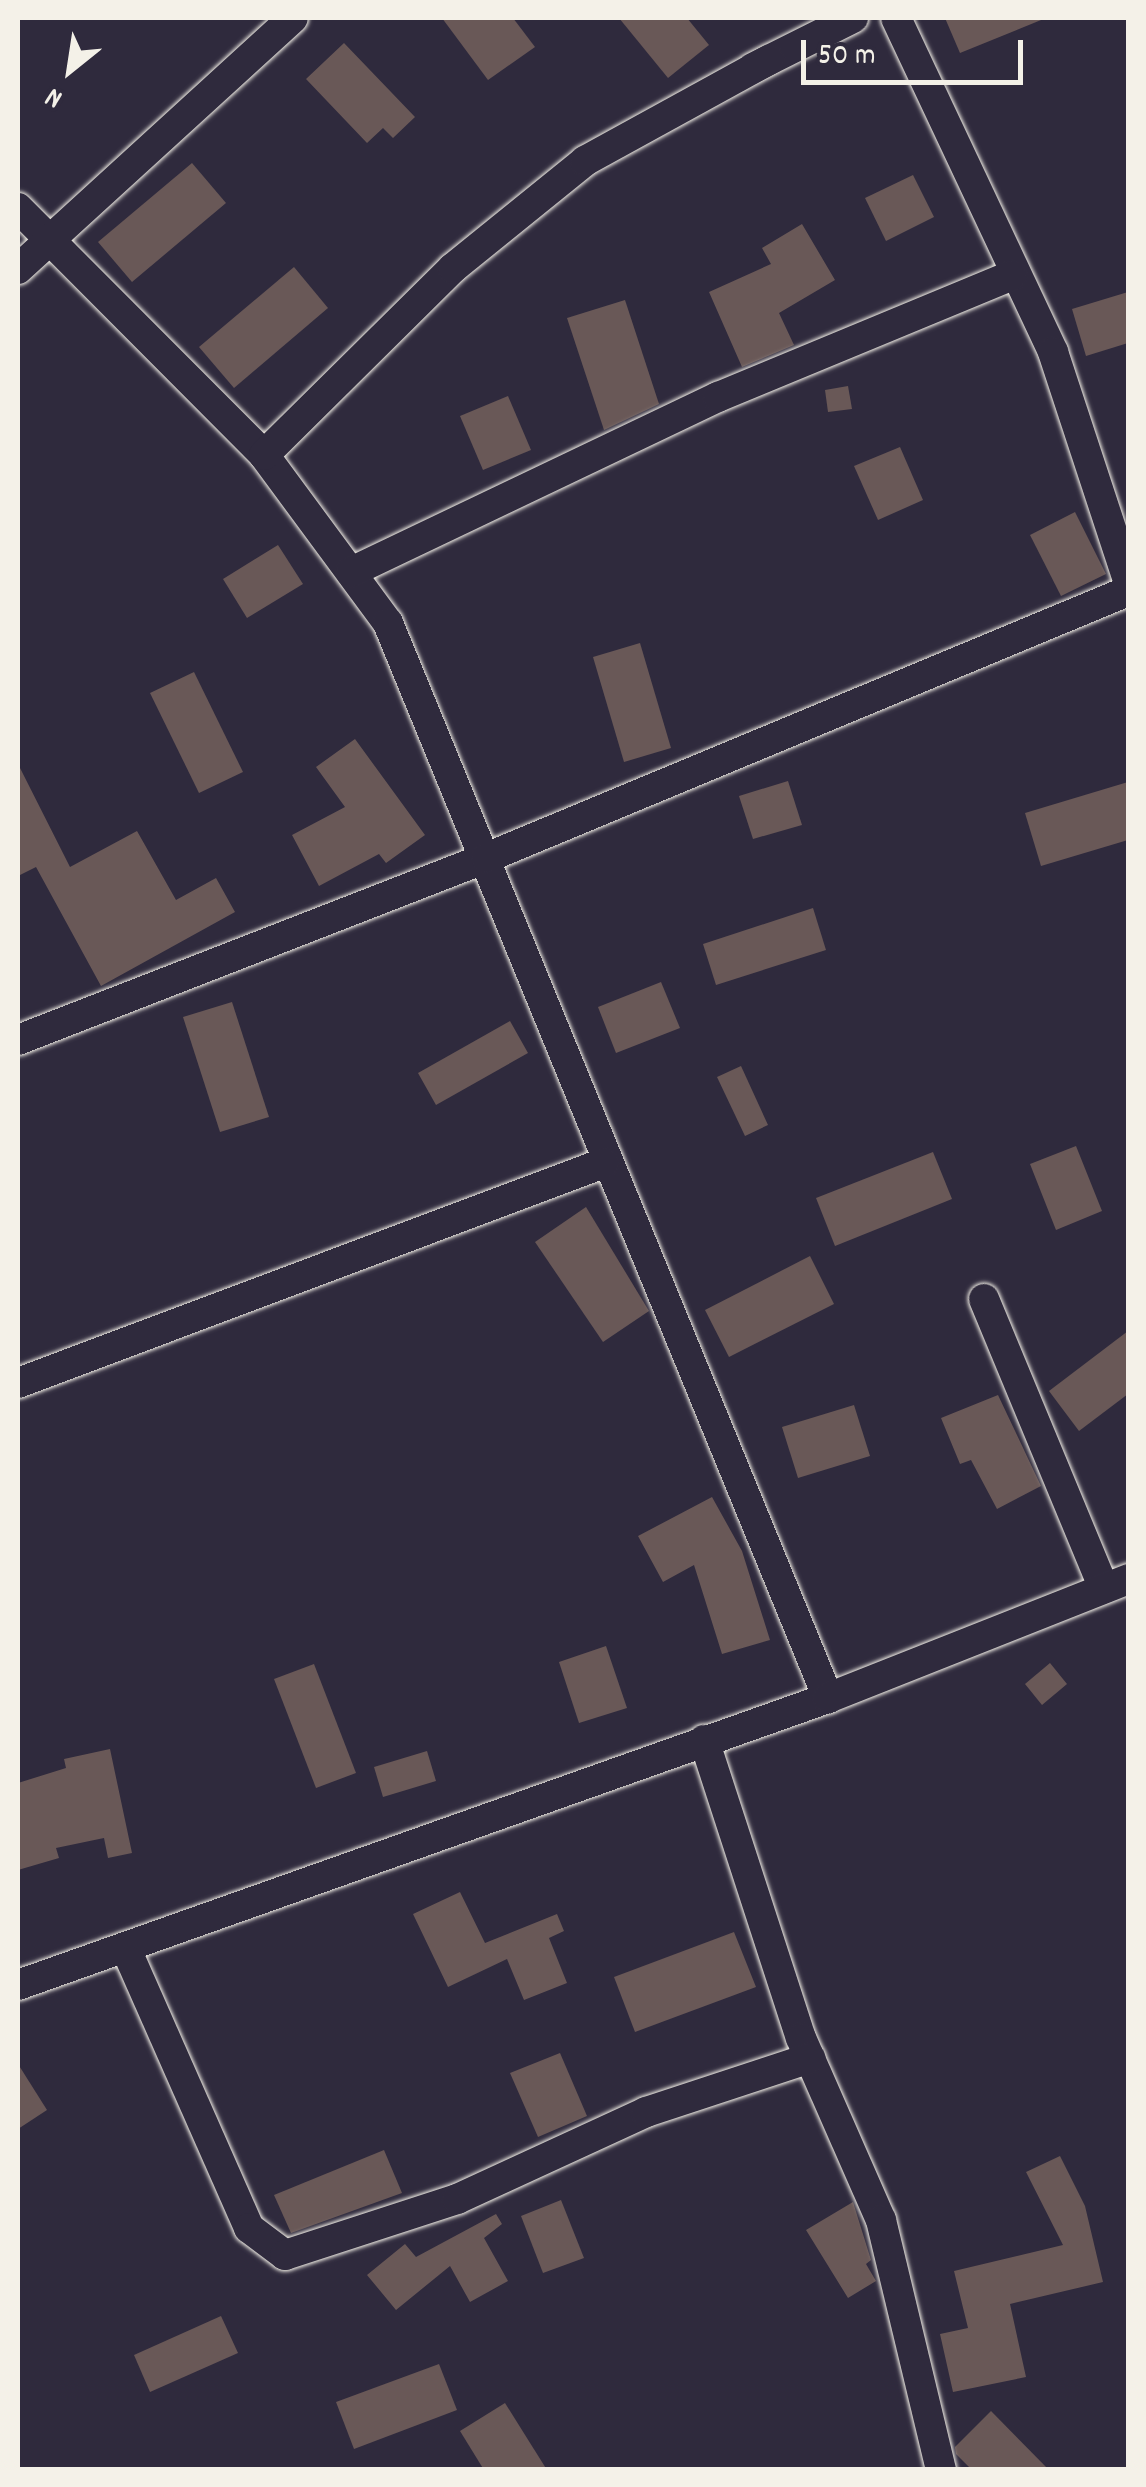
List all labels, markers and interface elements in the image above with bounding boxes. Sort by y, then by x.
north arrow [20,20,120,120]
scale bar [806,20,1028,82]
text: 50 m [818,36,876,79]
text: N [39,75,71,117]

